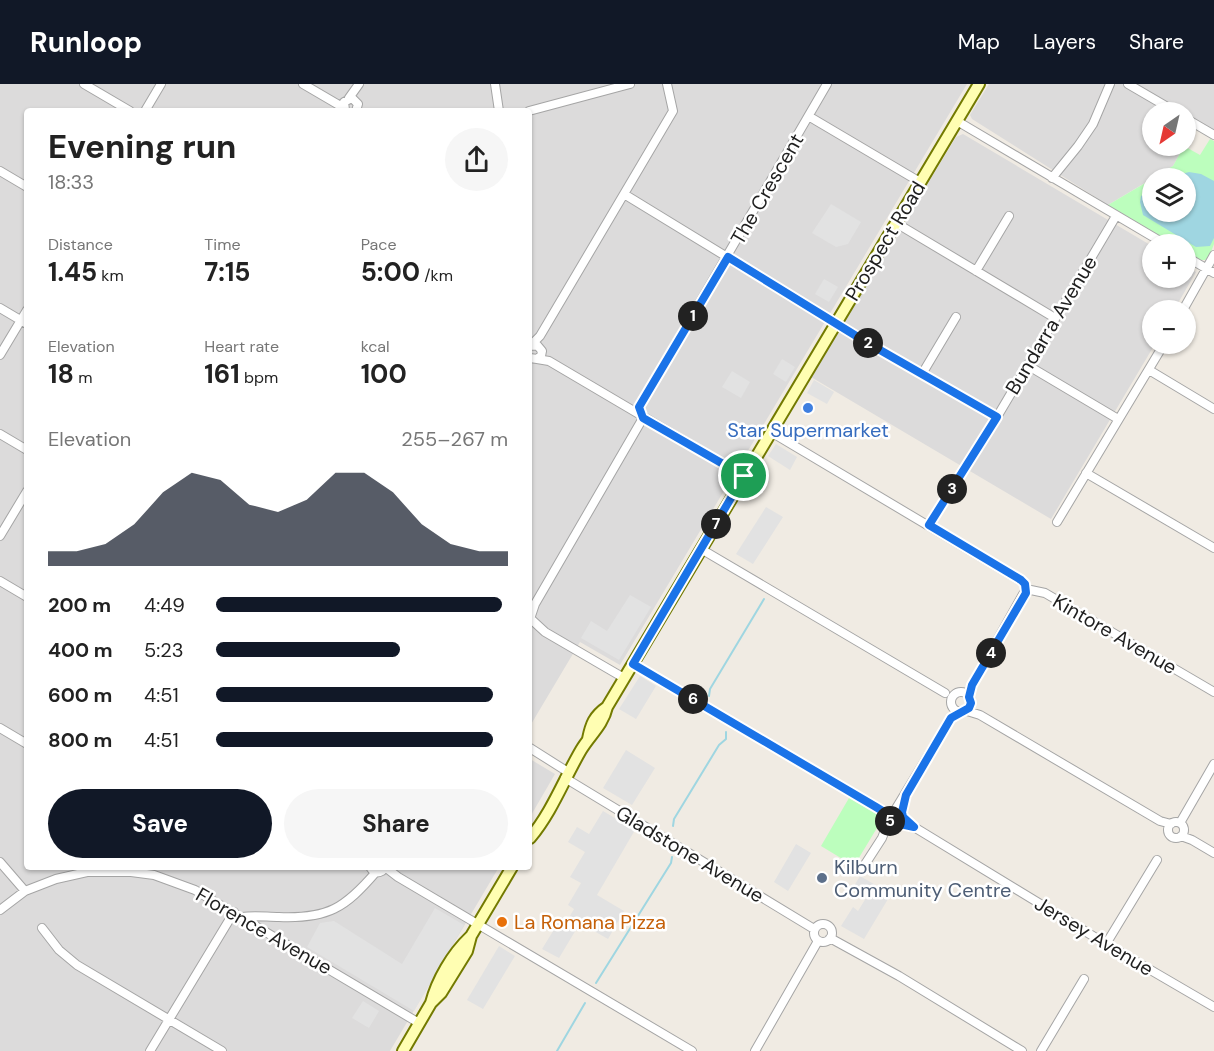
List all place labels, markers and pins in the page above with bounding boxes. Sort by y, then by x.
pin: 1 [678,301,708,331]
pin: 2 [853,328,883,358]
marker: Star Supermarket [801,401,815,415]
place label: Star Supermarket [727,417,889,443]
pin [718,450,769,501]
pin: 3 [937,474,967,504]
pin: 7 [701,509,731,539]
pin: 4 [976,638,1006,668]
pin: 6 [678,684,708,714]
pin: 5 [875,806,905,836]
place label: Kilburn Community Centre [834,854,1011,903]
marker: Kilburn Community Centre [815,871,829,885]
place label: La Romana Pizza [514,909,666,935]
marker: La Romana Pizza [495,915,509,929]

